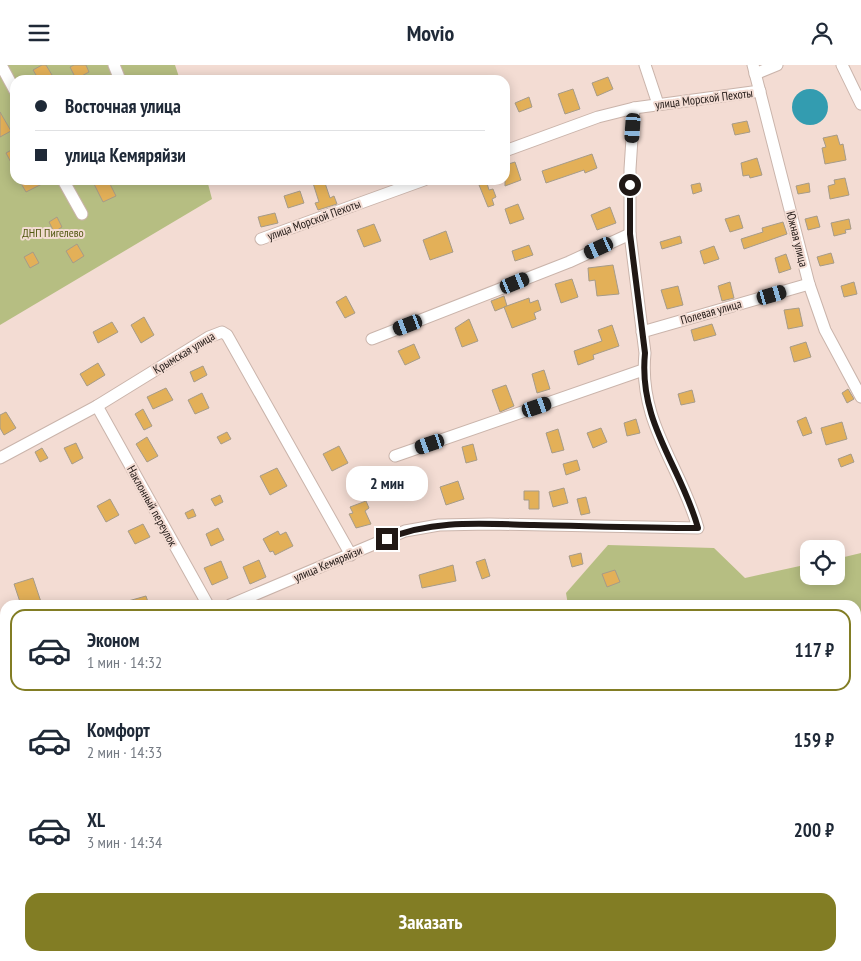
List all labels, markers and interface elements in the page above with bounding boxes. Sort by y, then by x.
icon: menu [25,19,53,47]
text: Movio [407,19,454,47]
icon: person [808,19,836,47]
street label: улица Морской Пехоты [654,85,754,112]
text: Восточная улица [65,94,181,118]
car [624,113,641,143]
text: улица Кемяряйзи [65,143,186,167]
route start [619,174,641,196]
street label: улица Морской Пехоты [265,196,363,243]
street label: Южная улица [783,209,812,268]
park label: ДНП Пигелево [22,225,84,240]
car [582,235,615,261]
car [498,270,531,296]
car [755,284,788,306]
street label: Полевая улица [679,296,743,327]
car [391,313,424,337]
street label: Крымская улица [150,328,217,377]
car [520,395,553,419]
car [413,432,446,456]
street label: Наклонный переулок [124,463,181,549]
callout: 2 мин [346,467,428,501]
text: 2 мин [370,473,404,493]
route end [376,528,398,550]
map controls [800,540,845,585]
button: locate [800,540,845,585]
street label: улица Кемяряйзи [291,542,364,585]
icon: car [27,628,72,673]
text: Эконом [87,628,140,652]
text: 117 ₽ [795,638,834,662]
text: 1 мин · 14:32 [87,652,162,672]
icon: car [27,718,72,763]
text: Комфорт [87,718,150,742]
text: 159 ₽ [794,728,834,752]
text: 2 мин · 14:33 [87,742,162,762]
icon: car [27,808,72,853]
text: XL [87,808,105,832]
text: 200 ₽ [794,818,834,842]
text: 3 мин · 14:34 [87,832,162,852]
button: Заказать [25,893,836,951]

